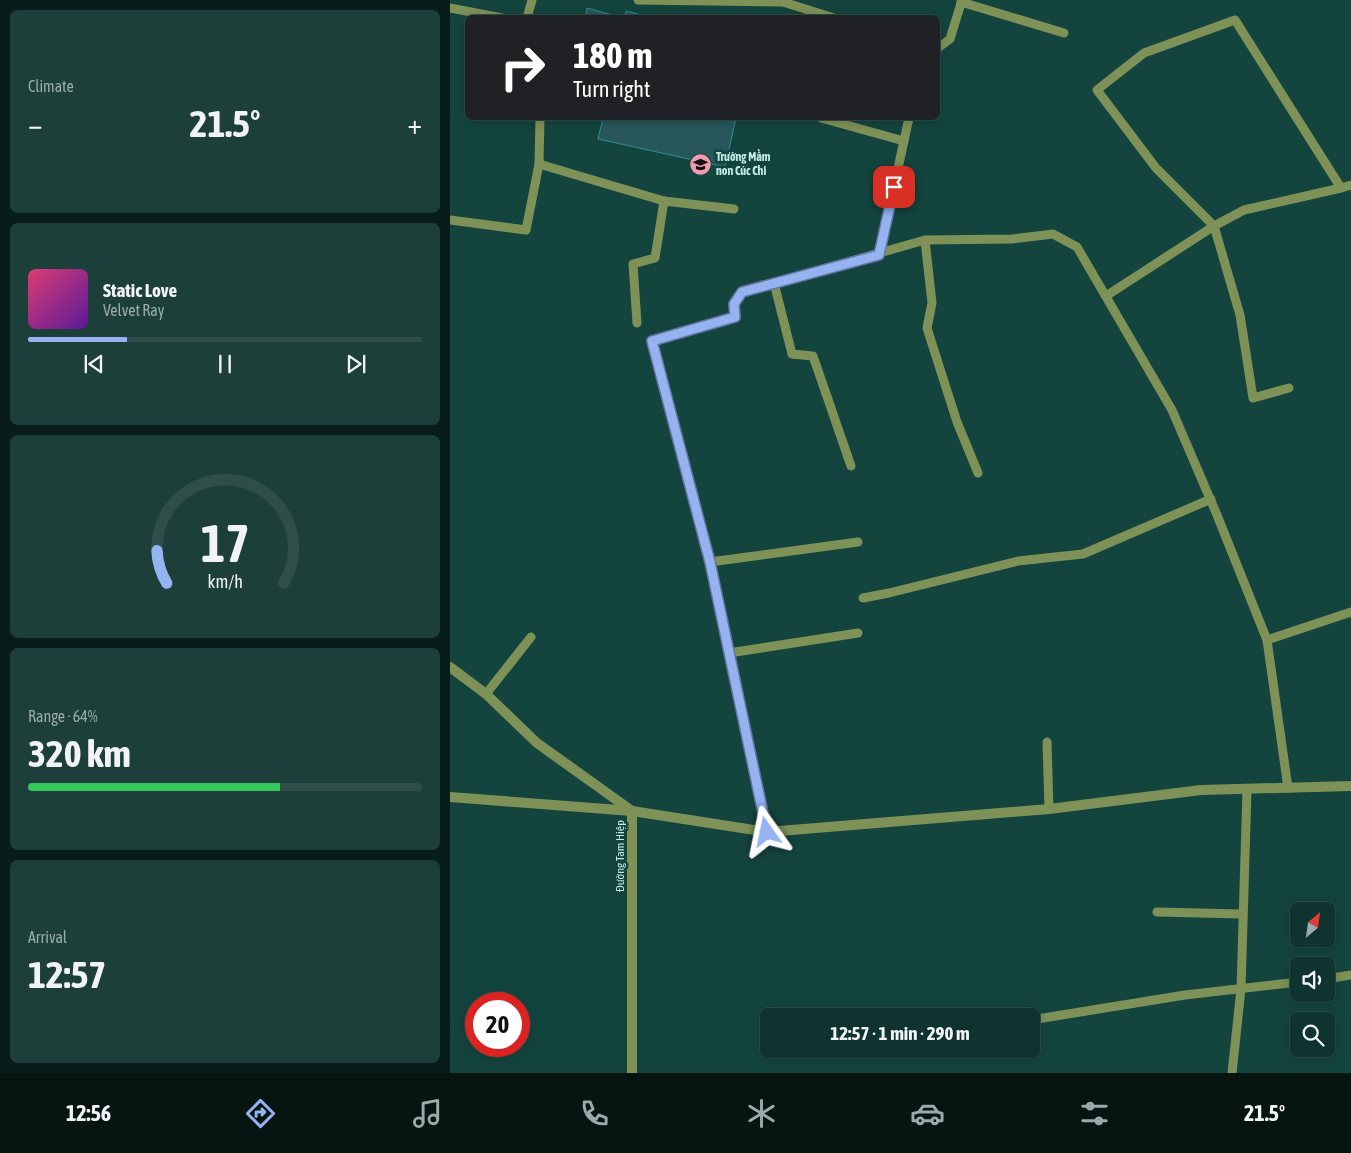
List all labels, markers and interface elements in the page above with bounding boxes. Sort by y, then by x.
icon: right [490,35,555,100]
text: 180 m [573,35,652,75]
text: Turn right [573,76,650,102]
text: Climate [28,77,74,95]
text: 21.5° [190,102,260,145]
text: − [28,108,43,140]
text: + [407,108,422,140]
place label: Trường Mầm non Cúc Chi [716,149,771,178]
school or university icon: Trường Mầm non Cúc Chi [688,152,712,176]
pin [873,166,915,208]
icon: arrive [880,173,908,201]
text: Static Love [103,279,177,301]
text: Velvet Ray [103,301,164,319]
icon: previous [80,350,108,378]
icon: pause [211,350,239,378]
icon: next [342,350,370,378]
text: 17 [201,513,249,573]
text: km/h [207,571,243,592]
text: Range · 64% [28,707,98,725]
text: 320 km [28,732,131,775]
position arrow [740,805,792,857]
street label: Đường Tam Hiệp [613,820,627,892]
north arrow [1290,902,1335,948]
map controls [1290,902,1335,1057]
text: Arrival [28,928,67,946]
text: 12:57 [28,953,106,996]
button: sound [1290,957,1335,1002]
speed limit sign: 20 [465,992,530,1057]
button: search [1290,1012,1335,1057]
text: 12:57 · 1 min · 290 m [830,1022,970,1044]
icon: directions [243,1096,278,1131]
icon: music [410,1096,445,1131]
icon: phone [577,1096,612,1131]
icon: climate [744,1096,779,1131]
icon: car [910,1096,945,1131]
icon: filters [1077,1096,1112,1131]
text: 12:56 [66,1100,111,1126]
text: 21.5° [1244,1100,1285,1126]

